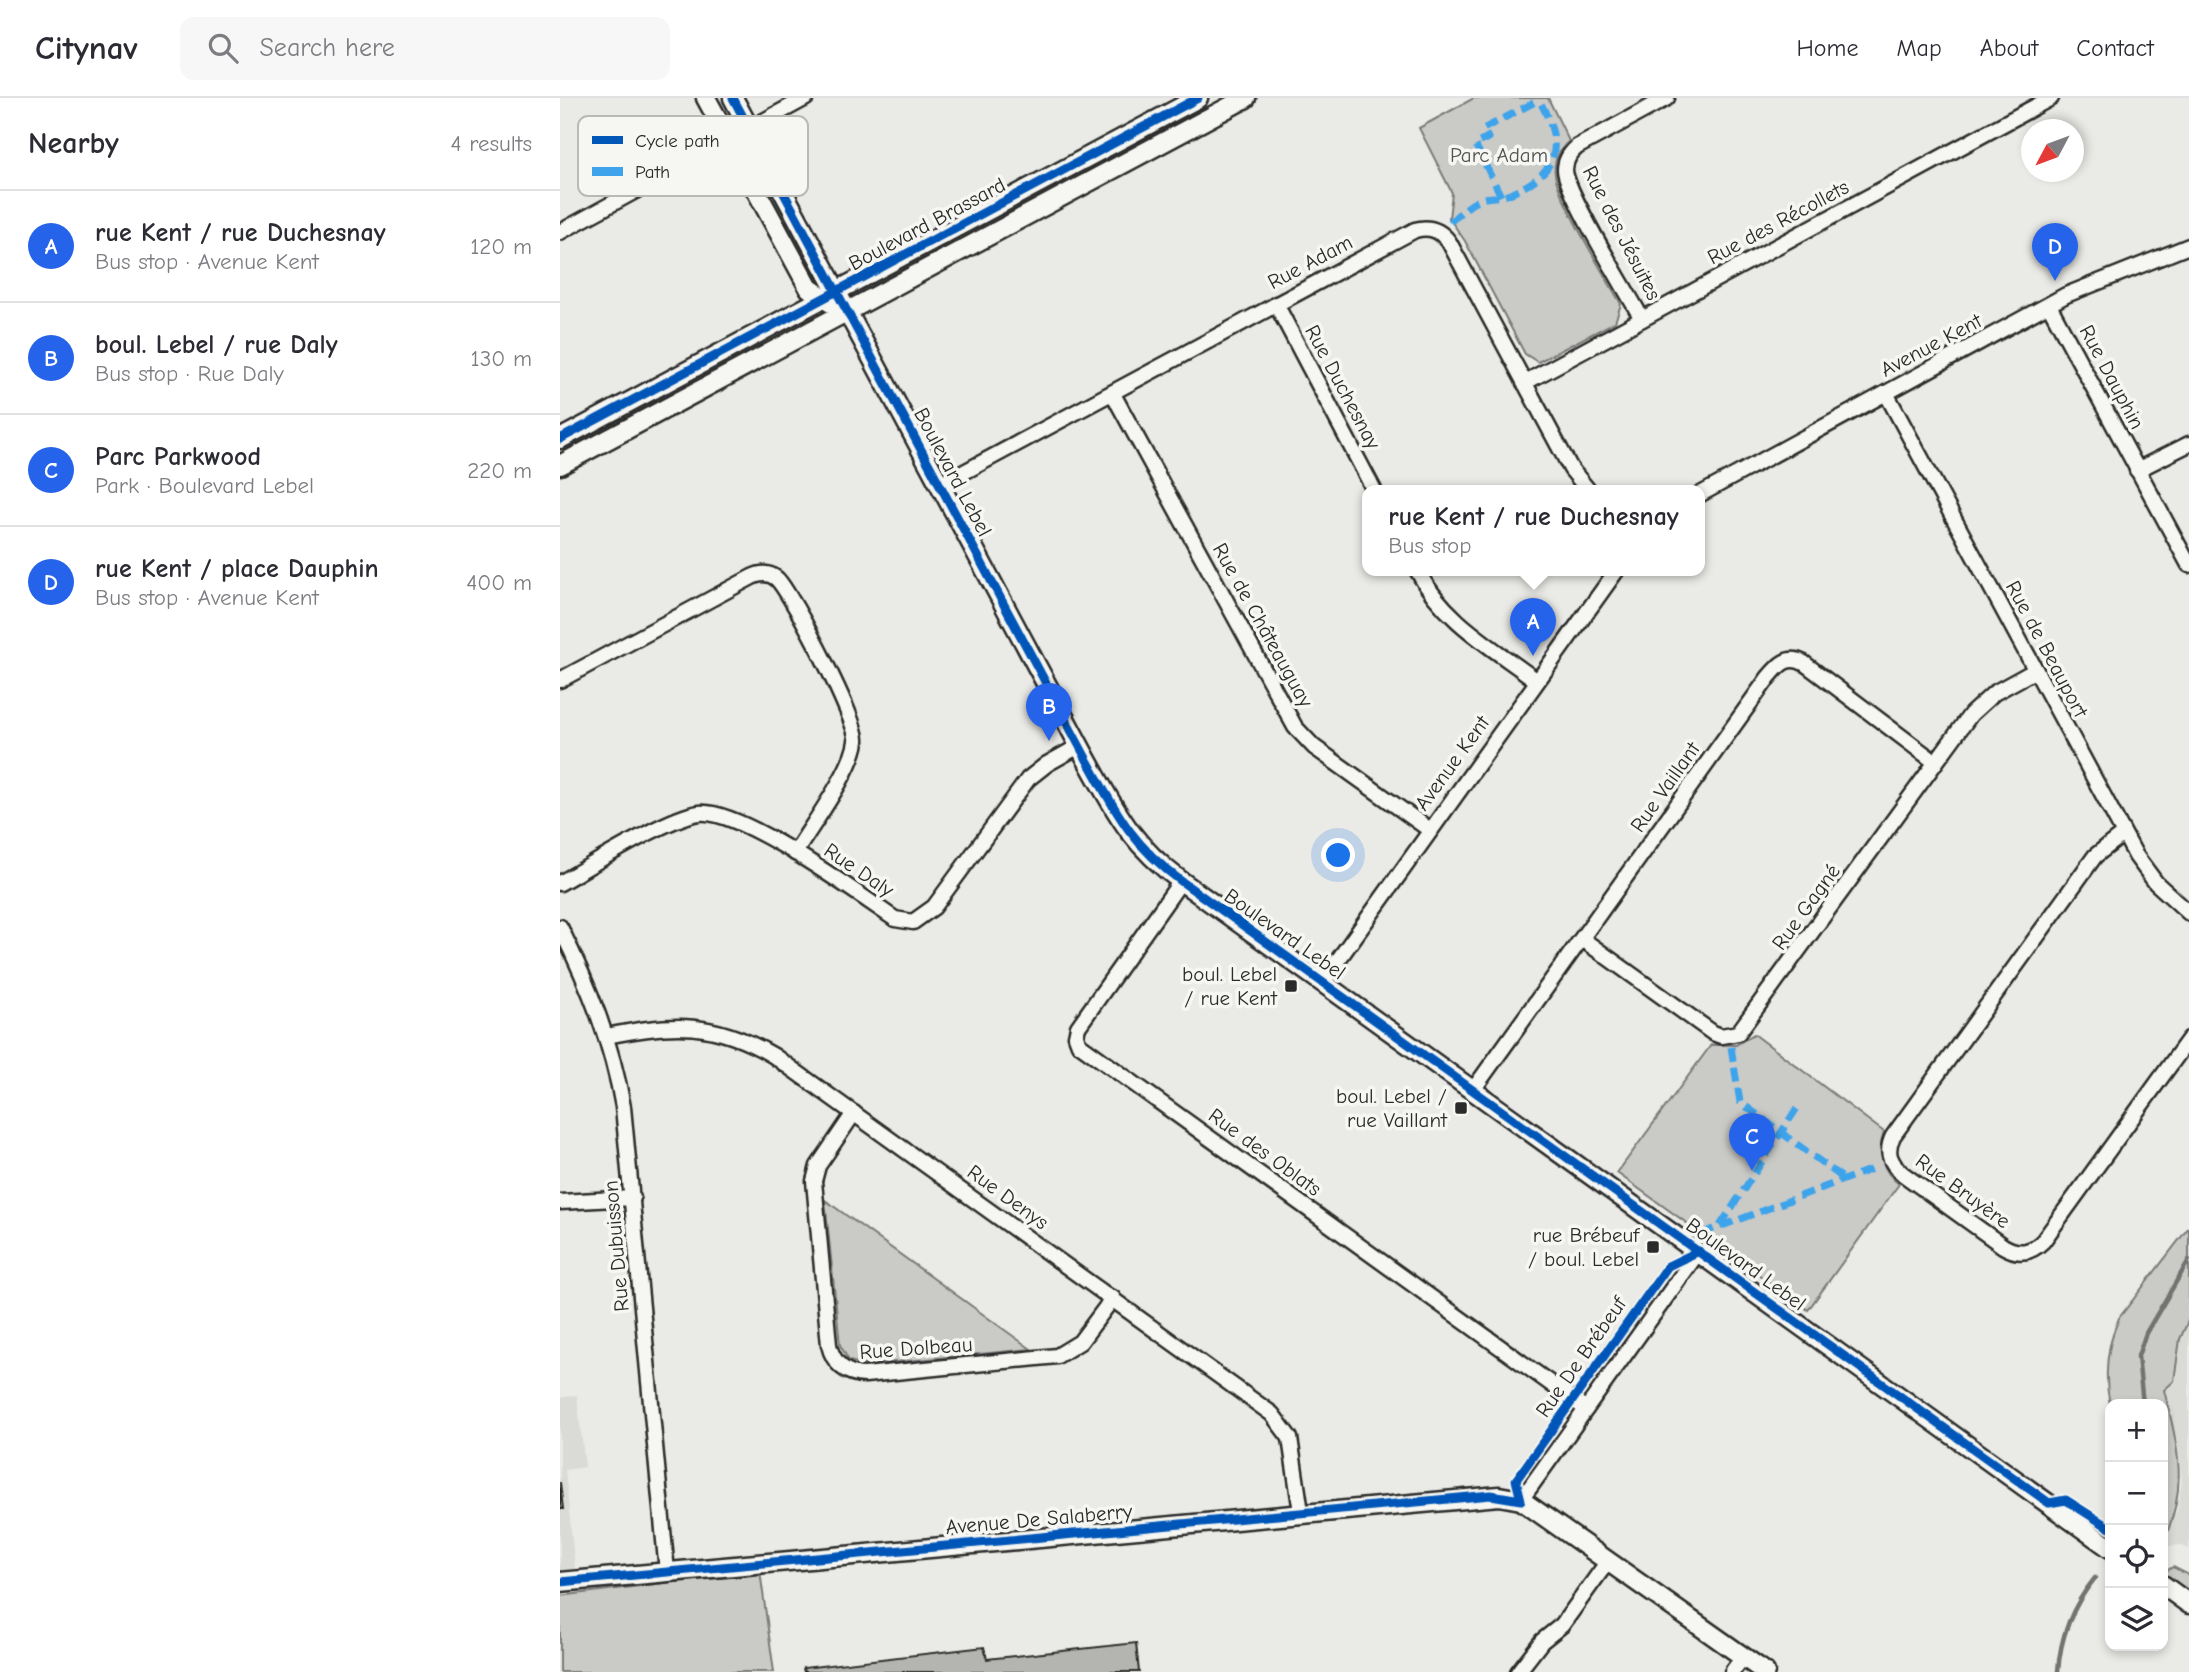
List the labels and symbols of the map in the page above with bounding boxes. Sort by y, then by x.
legend [578,116,808,196]
north arrow [2021,119,2084,182]
text: Cycle path [635,130,720,152]
park label: Parc Adam [1450,143,1548,167]
text: Path [635,161,670,183]
street label: Rue des Jésuites [1578,162,1666,304]
street label: Boulevard Brassard [845,173,1009,275]
street label: Rue des Récollets [1703,175,1853,269]
pin: D [2032,223,2078,281]
street label: Rue Adam [1264,230,1356,294]
street label: Avenue Kent [1876,308,1986,382]
street label: Rue Duchesnay [1300,321,1386,454]
street label: Rue Dauphin [2075,321,2149,433]
street label: Boulevard Lebel [909,404,997,540]
street label: Rue de Châteauguay [1208,539,1318,712]
street label: Rue de Beauport [2001,577,2094,722]
pin: A [1510,598,1556,656]
pin: B [1026,683,1072,741]
street label: Avenue Kent [1410,710,1495,815]
street label: Rue Vaillant [1625,737,1705,837]
street label: Rue Daly [820,838,899,902]
your location [1321,838,1355,872]
street label: Rue Gagné [1767,860,1845,954]
street label: Boulevard Lebel [1220,883,1350,985]
place label: boul. Lebel / rue Kent [1182,962,1278,1010]
marker: boul. Lebel / rue Kent [1283,978,1299,994]
place label: boul. Lebel / rue Vaillant [1336,1084,1448,1132]
marker: boul. Lebel / rue Vaillant [1453,1100,1469,1116]
street label: Rue des Oblats [1204,1103,1326,1201]
pin: C [1729,1113,1775,1171]
street label: Rue Bruyère [1911,1149,2015,1233]
street label: Rue Denys [963,1160,1053,1234]
street label: Rue Dubuisson [598,1179,634,1313]
street label: Boulevard Lebel [1681,1213,1811,1315]
place label: rue Brébeuf / boul. Lebel [1528,1223,1640,1271]
marker: rue Brébeuf / boul. Lebel [1645,1239,1661,1255]
street label: Rue De Brébeuf [1531,1291,1632,1422]
street label: Rue Dolbeau [859,1332,973,1364]
street label: Avenue De Salaberry [945,1499,1134,1539]

